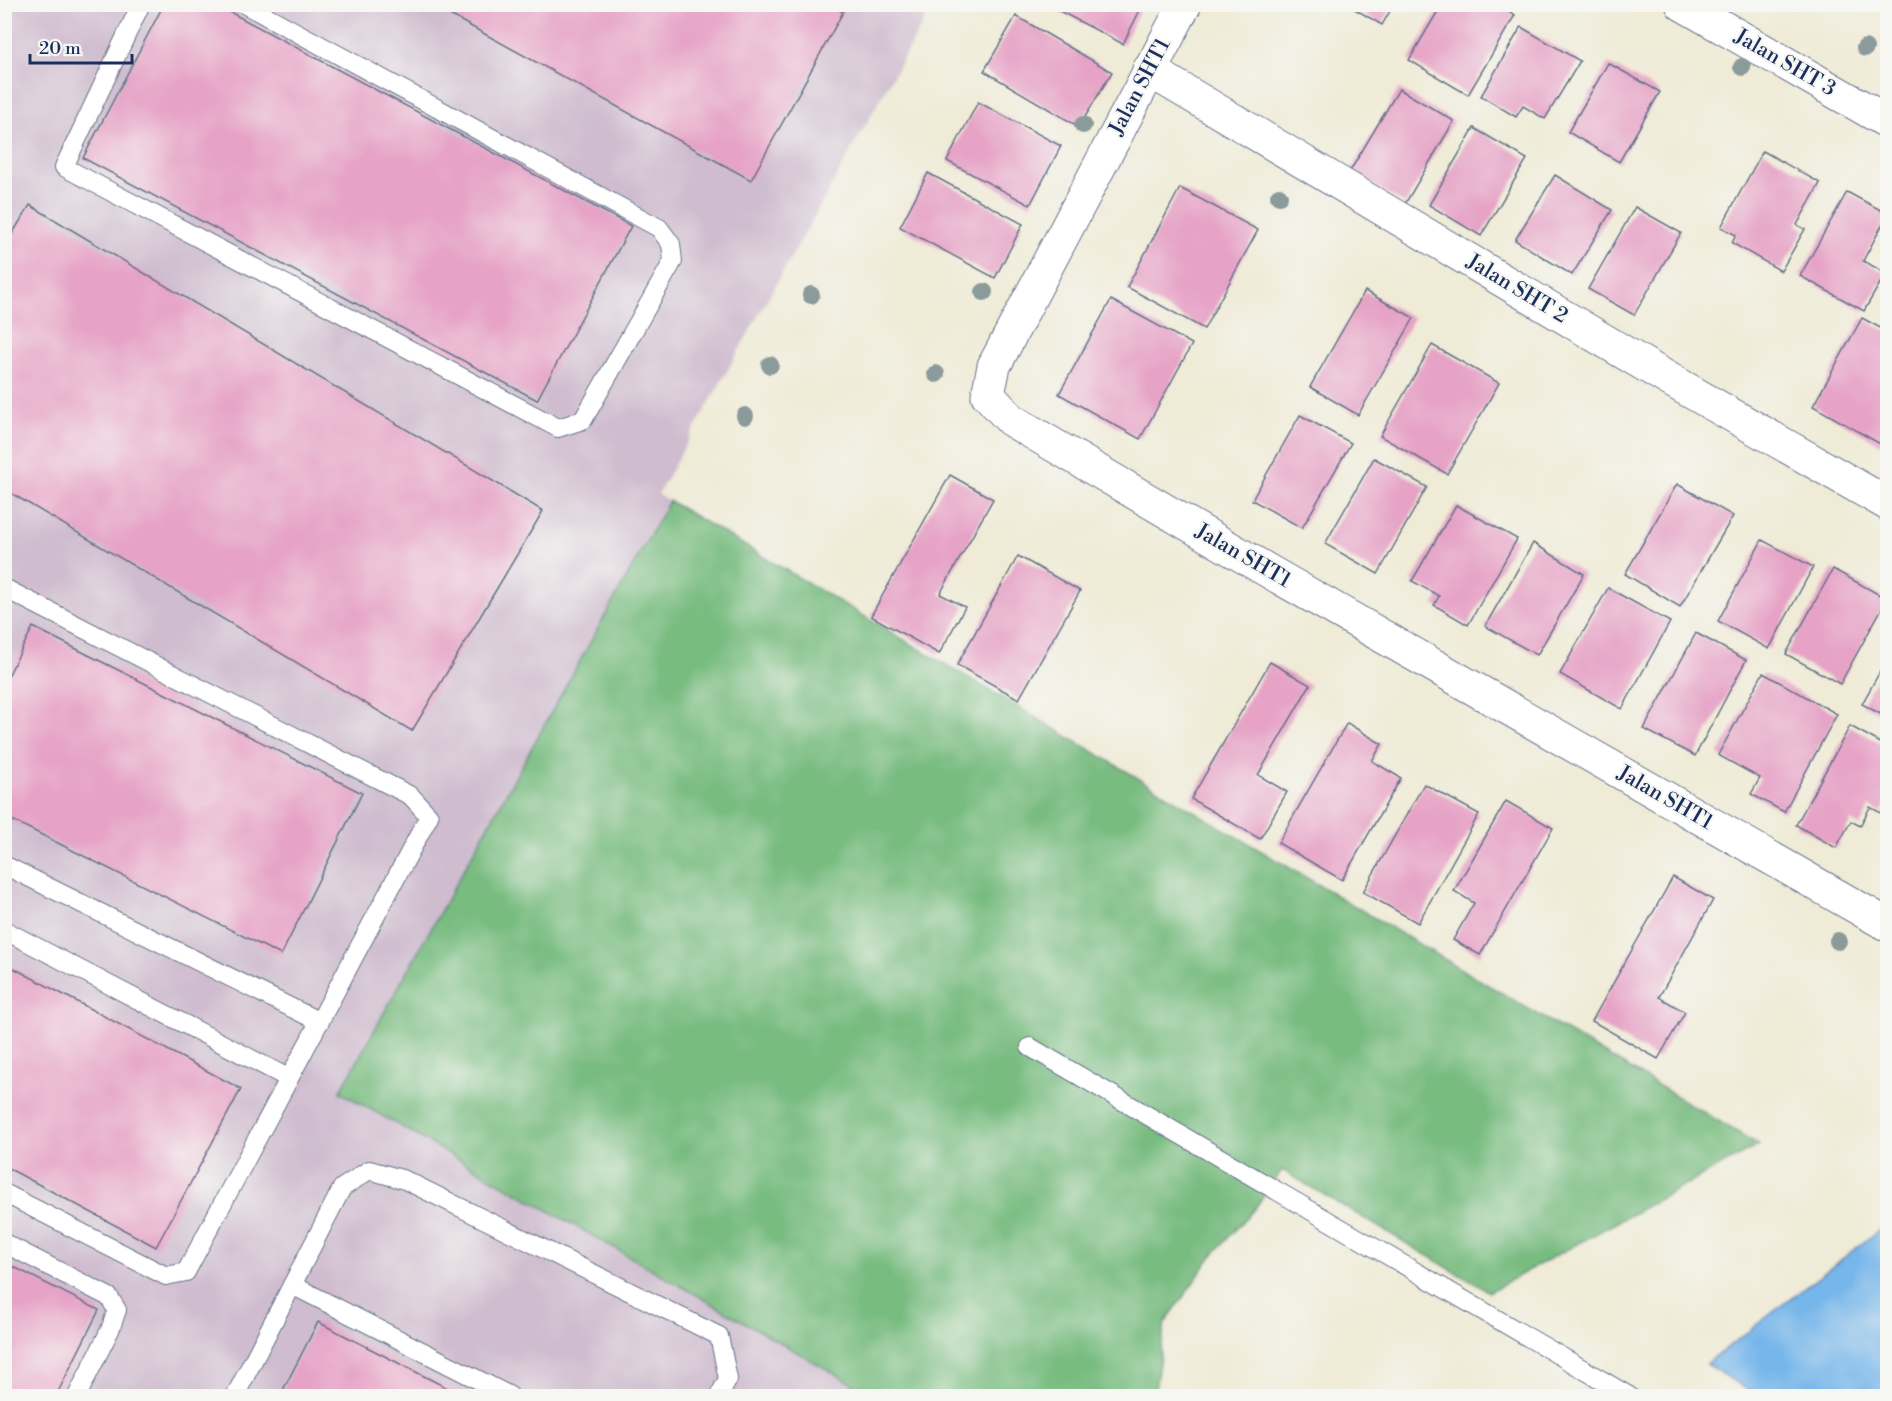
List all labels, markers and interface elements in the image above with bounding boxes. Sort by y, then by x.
street label: Jalan SHT 3 [1729,23,1840,102]
scale bar [30,27,132,65]
street label: Jalan SHT1 [1103,34,1176,141]
text: 20 m [39,37,81,60]
street label: Jalan SHT 2 [1461,248,1572,329]
street label: Jalan SHT1 [1190,518,1295,594]
street label: Jalan SHT1 [1612,760,1717,836]

